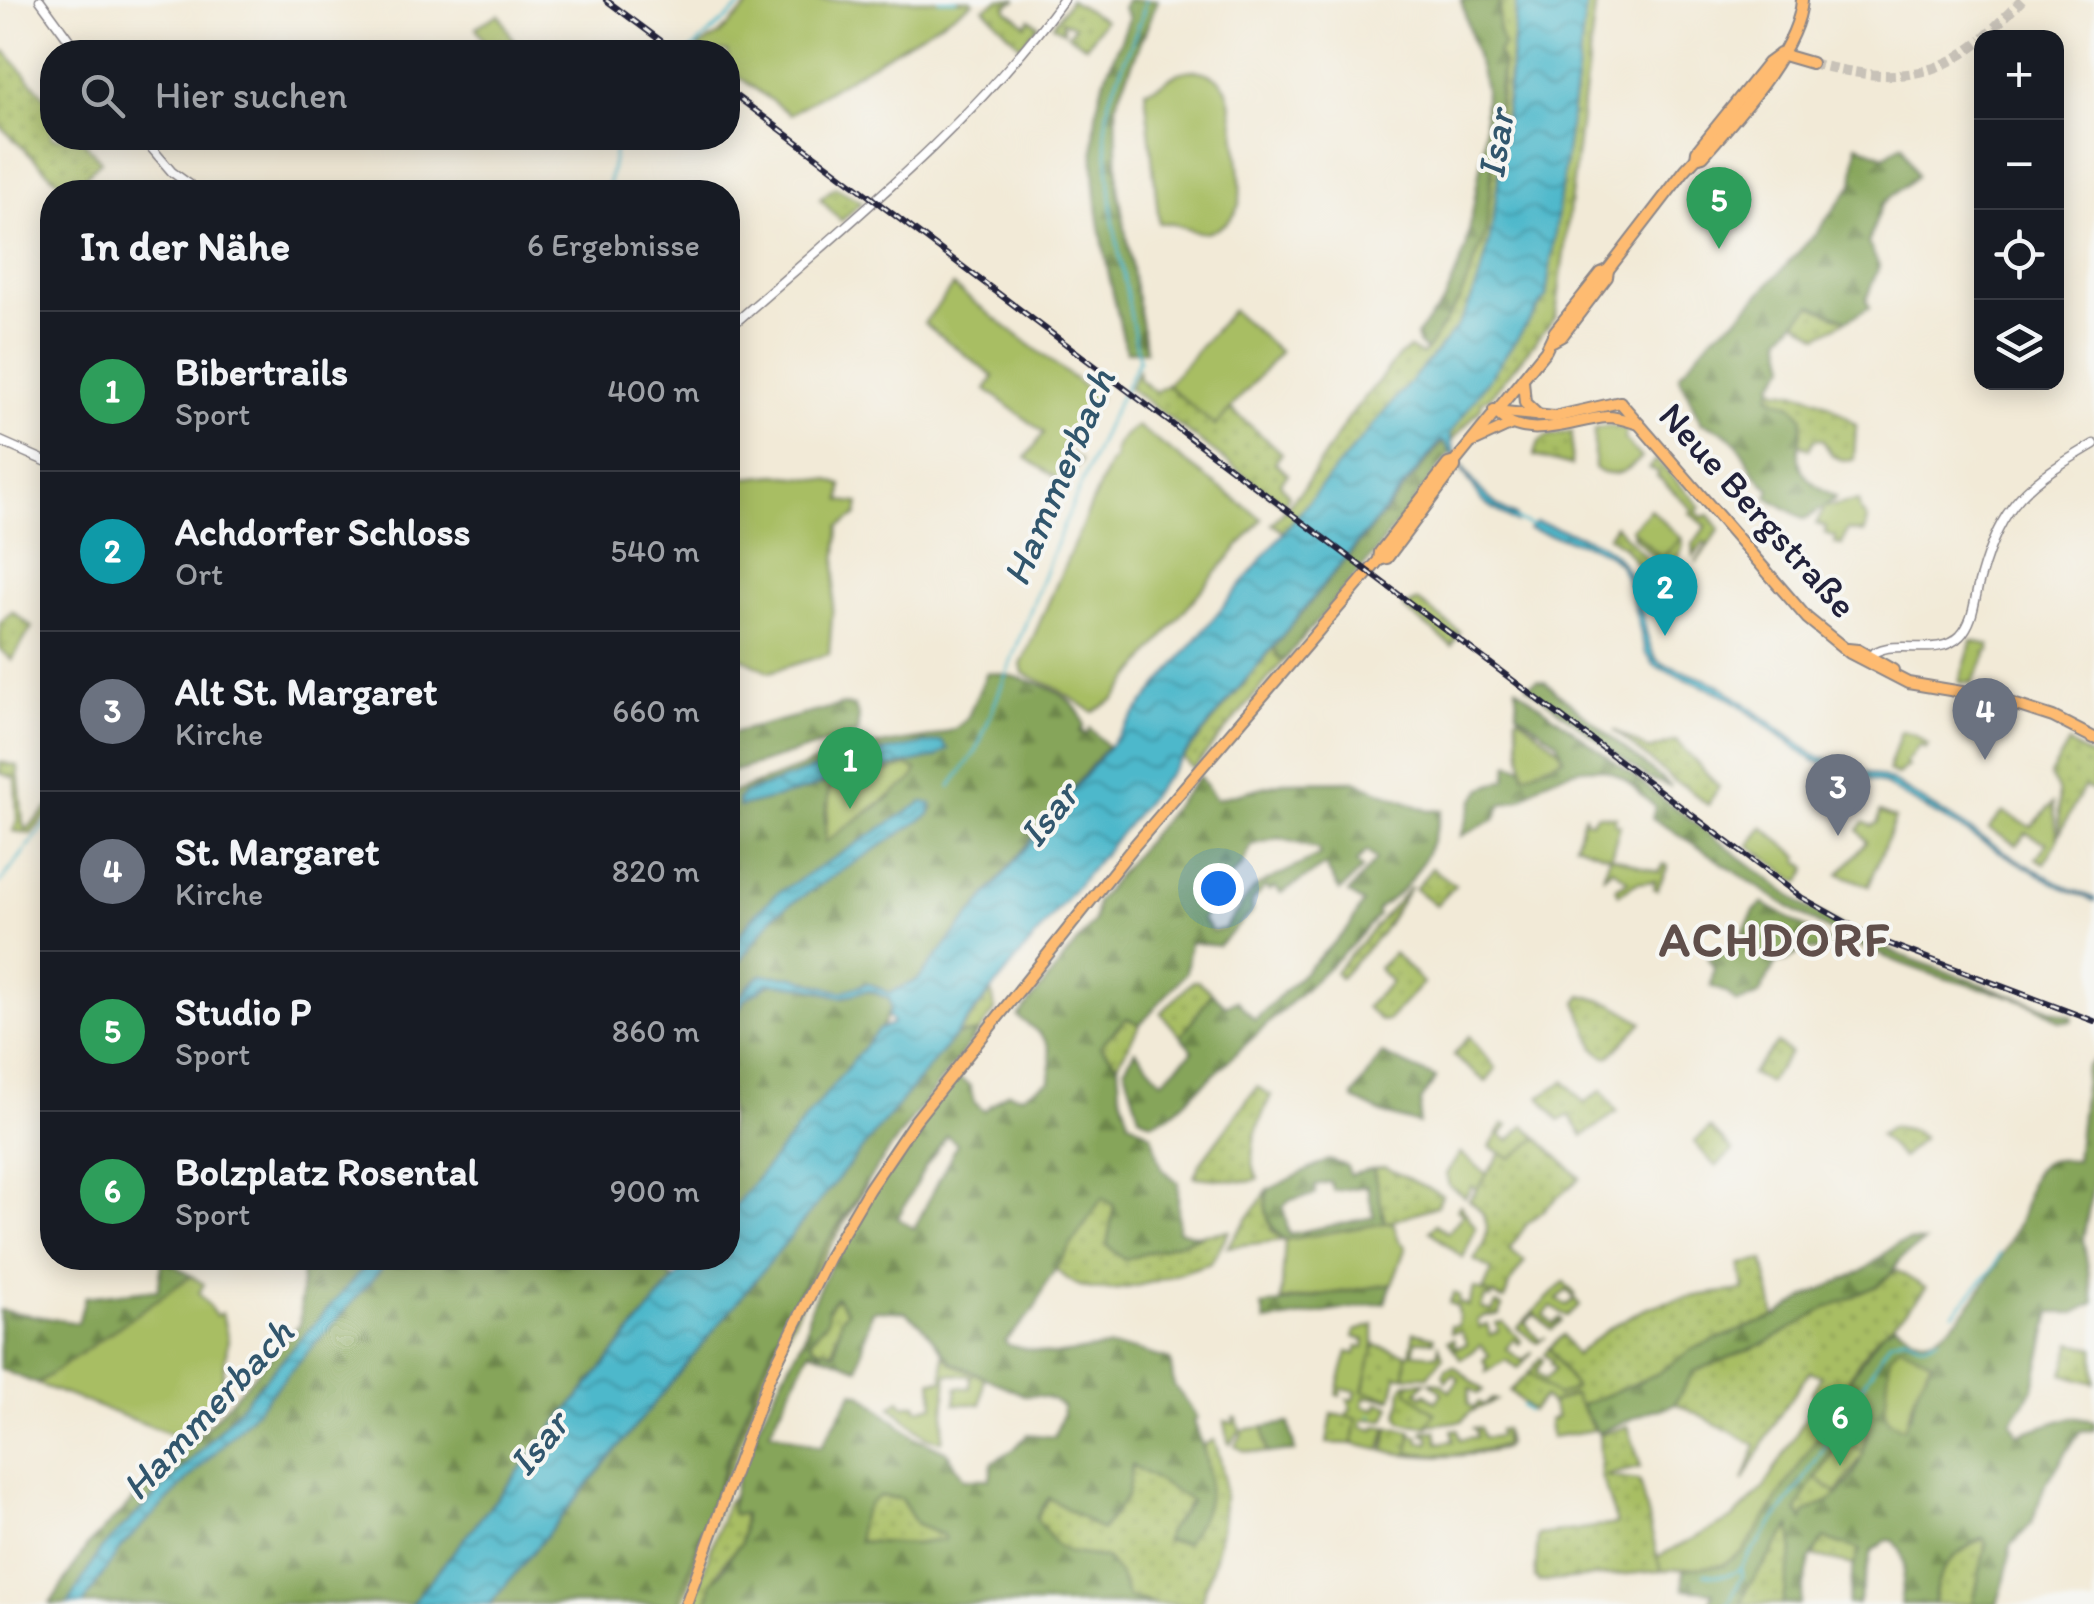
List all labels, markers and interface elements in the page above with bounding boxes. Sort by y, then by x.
map controls [1974,30,2064,390]
button: + [1974,30,2064,120]
search box [40,40,740,150]
icon: search [75,68,130,123]
text: Hier suchen [155,72,347,118]
water label: Isar [1466,102,1525,182]
button: − [1974,120,2064,210]
pin: 5 [1686,166,1752,249]
button: locate [1974,210,2064,300]
text: In der Nähe [80,220,290,271]
text: 6 Ergebnisse [527,226,700,264]
button: layers [1974,300,2064,390]
text: Bibertrails [175,349,348,395]
water label: Hammerbach [991,361,1125,592]
text: 1 [105,372,120,410]
text: 400 m [607,372,700,410]
street label: Neue Bergstraße [1649,393,1867,627]
text: Sport [175,395,250,433]
text: Achdorfer Schloss [175,509,470,555]
text: 2 [104,532,121,570]
text: 540 m [610,532,700,570]
pin: 2 [1632,554,1698,636]
text: Ort [175,555,223,593]
text: Alt St. Margaret [175,669,438,715]
pin: 4 [1952,678,2018,760]
text: 3 [104,692,121,730]
text: 660 m [612,692,700,730]
text: Kirche [175,715,263,753]
pin: 1 [818,726,882,809]
pin: 3 [1806,754,1870,836]
water label: Isar [1008,769,1090,856]
text: St. Margaret [175,829,379,875]
text: 4 [103,852,122,890]
text: 820 m [612,852,700,890]
your location [1193,863,1244,914]
text: Kirche [175,875,263,913]
district label: ACHDORF [1659,910,1891,968]
text: Studio P [175,989,311,1035]
text: 5 [104,1012,121,1050]
text: 860 m [612,1012,700,1050]
text: Sport [175,1035,250,1073]
text: Bolzplatz Rosental [175,1149,478,1195]
text: 6 [104,1172,121,1210]
text: 900 m [610,1172,700,1210]
text: Sport [175,1195,250,1233]
water label: Hammerbach [111,1308,304,1510]
pin: 6 [1808,1384,1872,1466]
water label: Isar [498,1398,581,1485]

